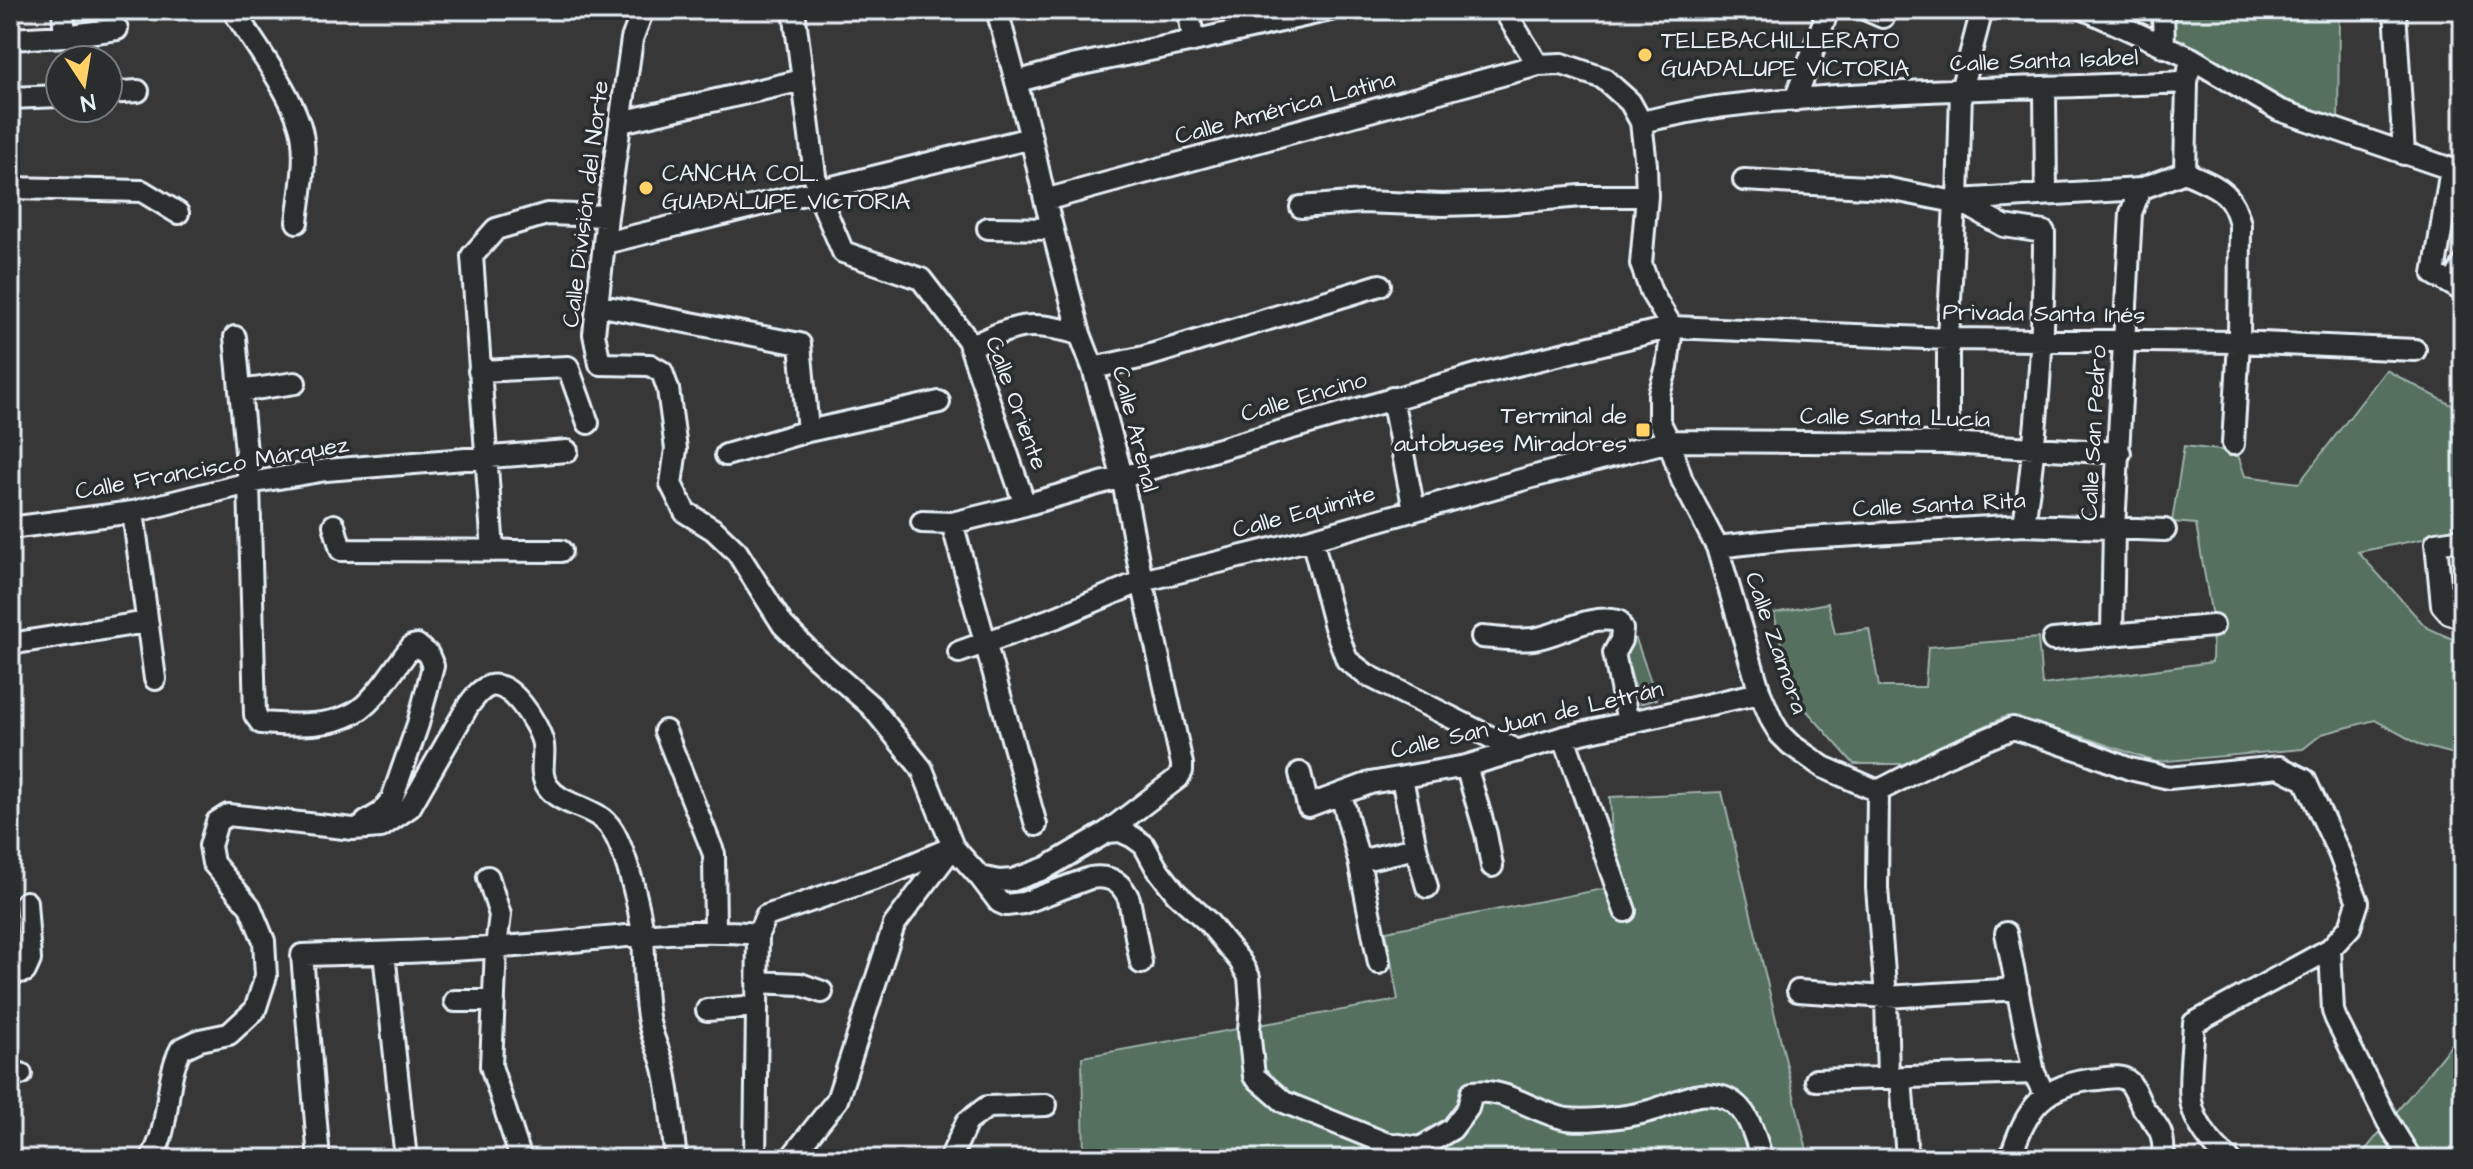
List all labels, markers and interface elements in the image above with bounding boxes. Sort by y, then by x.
place label: TELEBACHILLERATO GUADALUPE VICTORIA [1661,24,1909,86]
street label: Calle Santa Isabel [1949,41,2139,81]
north arrow [44,44,124,124]
marker: TELEBACHILLERATO GUADALUPE VICTORIA [1636,46,1654,64]
street label: Calle América Latina [1171,62,1399,154]
street label: Calle División del Norte [554,79,618,329]
text: N [78,86,98,119]
place label: CANCHA COL. GUADALUPE VICTORIA [662,157,910,219]
marker: CANCHA COL. GUADALUPE VICTORIA [637,179,655,197]
street label: Privada Santa Inés [1942,295,2146,333]
street label: Calle Oriente [976,331,1056,475]
street label: Calle San Pedro [2072,344,2116,522]
street label: Calle Arenal [1103,362,1167,496]
street label: Calle Encino [1237,363,1372,431]
place label: Terminal de autobuses Miradores [1394,399,1627,461]
street label: Calle Santa Lucía [1800,399,1990,437]
marker: Terminal de autobuses Miradores [1634,421,1652,439]
street label: Calle Francisco Márquez [73,427,352,509]
street label: Calle Equimite [1229,477,1379,547]
street label: Calle Santa Rita [1852,483,2026,527]
street label: Calle Zamora [1736,567,1816,719]
street label: Calle San Juan de Letrán [1387,672,1667,768]

